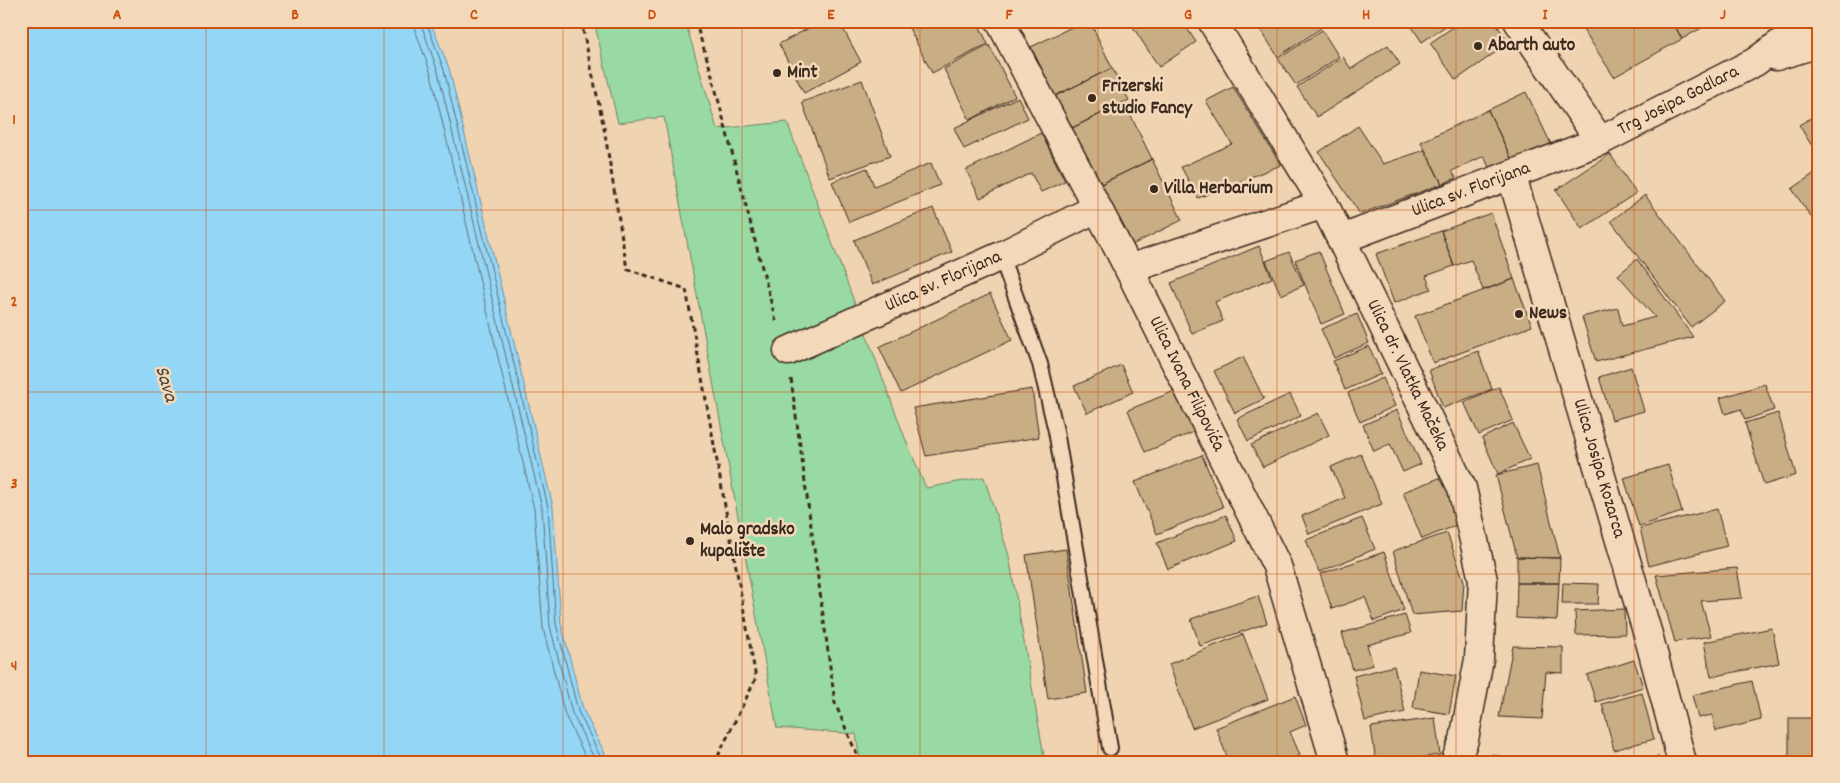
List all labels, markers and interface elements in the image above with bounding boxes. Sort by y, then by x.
text: A [113,4,122,27]
text: B [291,4,299,27]
text: C [470,4,478,27]
text: D [648,4,657,27]
text: E [827,4,835,27]
text: F [1005,4,1013,27]
text: G [1184,4,1192,27]
text: H [1362,4,1370,27]
text: I [1543,4,1549,27]
text: J [1720,4,1726,27]
place label: Abarth auto [1488,33,1576,60]
marker: Abarth auto [1472,40,1484,52]
street label: Trg Josipa Godlara [1613,58,1745,143]
place label: Mint [787,60,817,87]
marker: Mint [771,67,783,79]
place label: Frizerski studio Fancy [1102,74,1193,123]
marker: Frizerski studio Fancy [1086,92,1098,104]
text: 1 [12,109,16,132]
street label: Ulica sv. Florijana [1408,155,1535,225]
place label: Villa Herbarium [1164,176,1273,203]
marker: Villa Herbarium [1148,183,1160,195]
street label: Ulica sv. Florijana [881,243,1007,320]
text: 2 [11,291,18,314]
street label: Ulica dr. Vlatka Mačeka [1359,295,1456,456]
place label: News [1529,301,1567,328]
marker: News [1513,308,1525,320]
street label: Ulica Ivana Filipovića [1141,312,1232,457]
water label: Sava [146,363,184,407]
street label: Ulica Josipa Kozarca [1565,396,1632,542]
text: 3 [10,473,18,496]
place label: Malo gradsko kupalište [700,517,795,566]
marker: Malo gradsko kupalište [684,535,696,547]
text: 4 [11,655,17,678]

